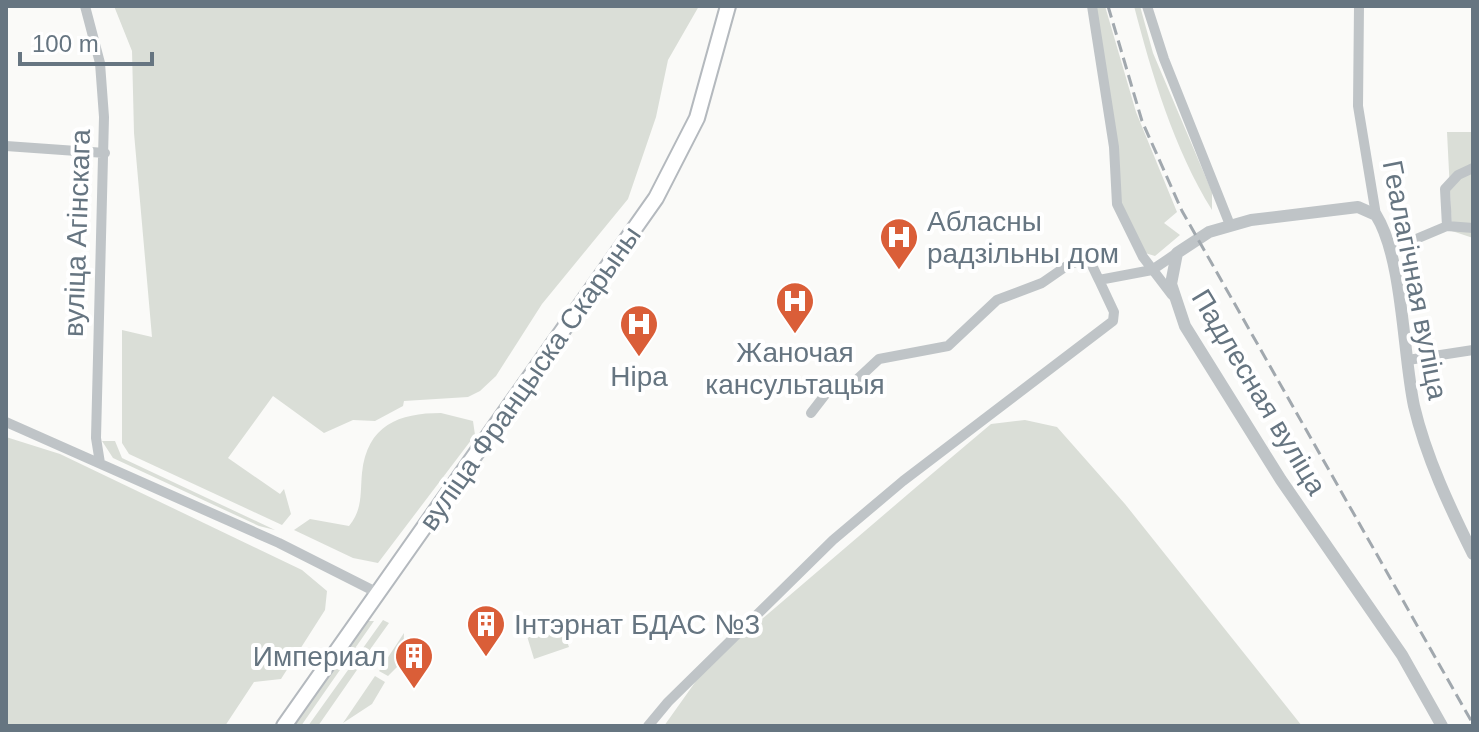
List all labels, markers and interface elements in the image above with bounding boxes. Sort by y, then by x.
scale bar [20,16,152,66]
text: 100 m [32,30,99,57]
street label: вуліца Агінскага [58,128,96,337]
street label: Геалагічная вуліца [1377,158,1453,403]
place label: Абласны радзільны дом [927,206,1119,269]
hospital icon: Абласны радзільны дом [878,216,920,271]
street label: вуліца Францыска Скарыны [413,220,647,536]
hospital icon: Жаночая кансультацыя [774,280,816,335]
street label: Падлесная вуліца [1186,284,1333,501]
hospital icon: Ніра [618,303,660,358]
place label: Жаночая кансультацыя [705,337,885,400]
place label: Ніра [610,361,668,392]
building icon: Інтэрнат БДАС №3 [465,603,507,658]
place label: Інтэрнат БДАС №3 [514,609,760,640]
building icon: Империал [393,635,435,690]
place label: Империал [253,641,386,672]

